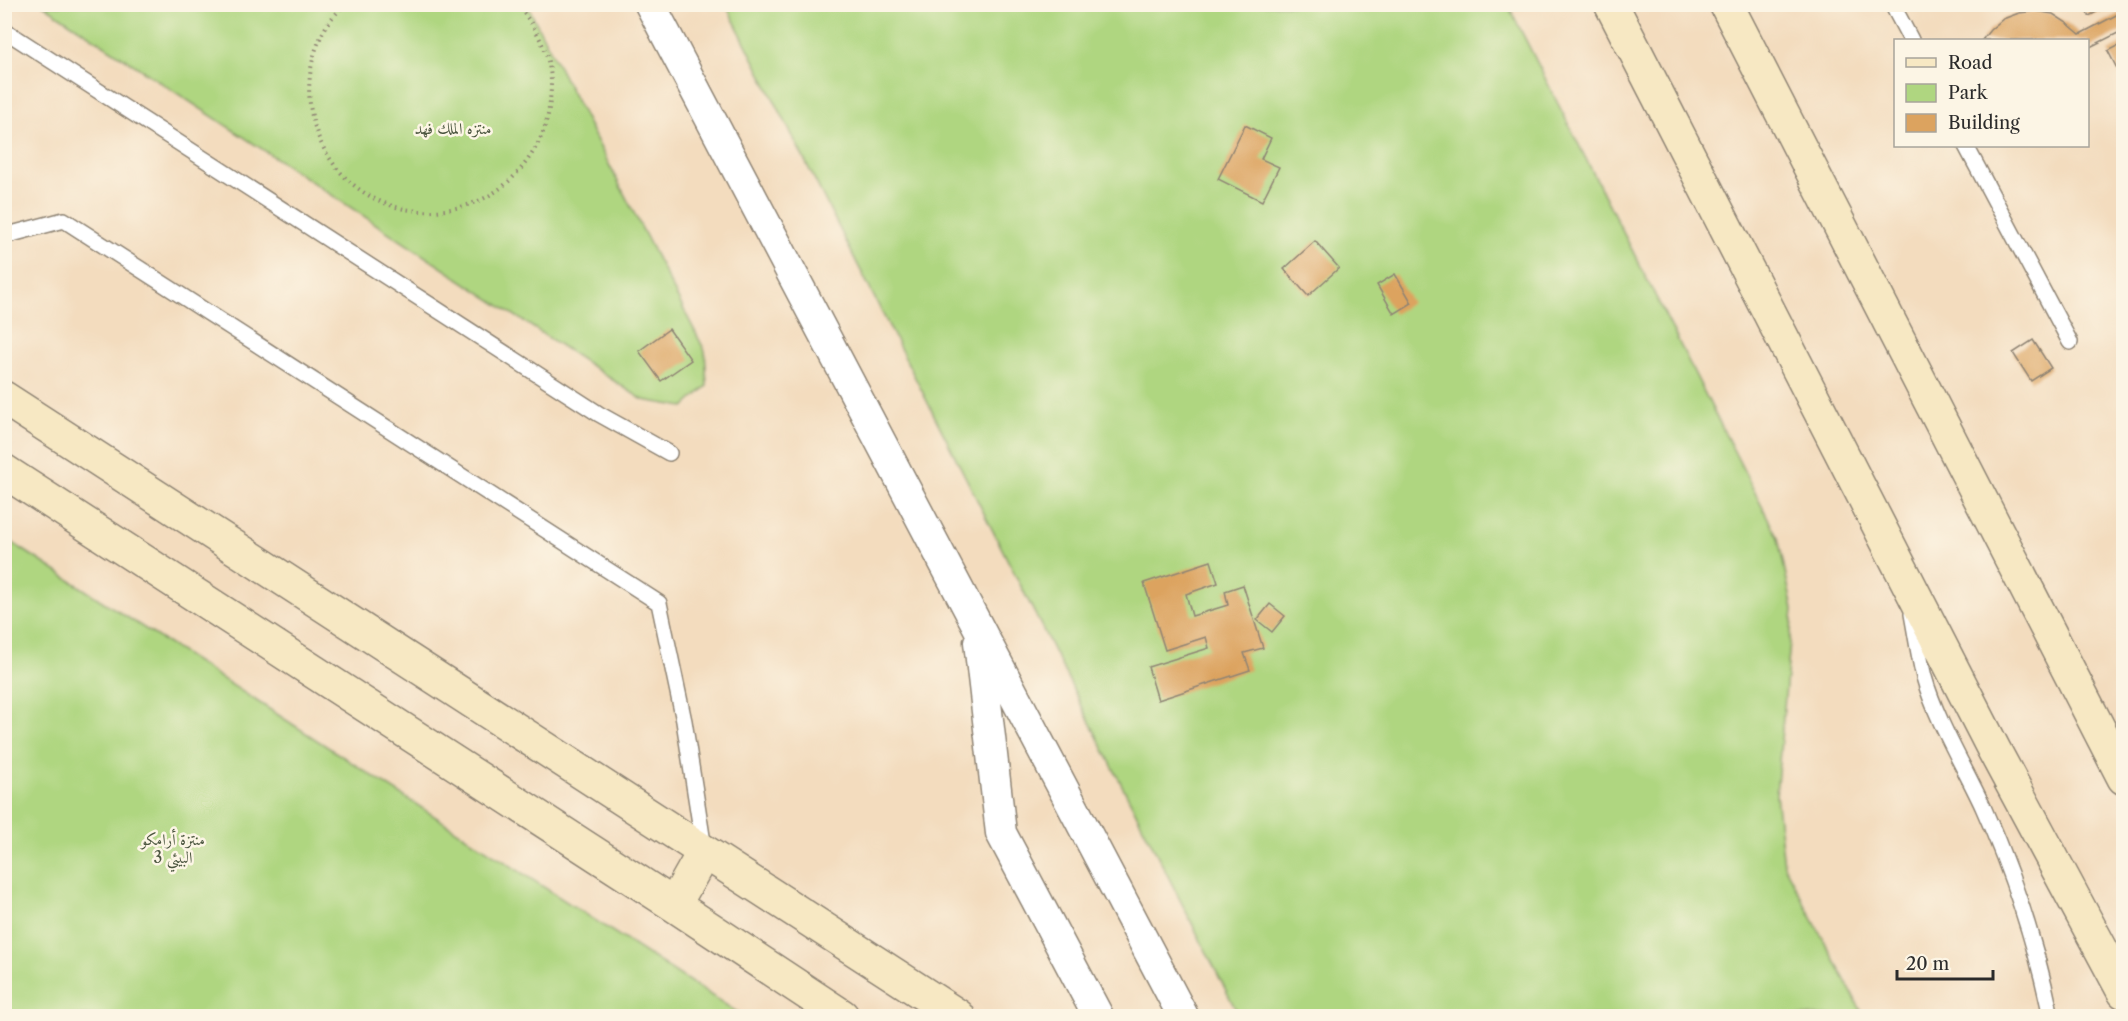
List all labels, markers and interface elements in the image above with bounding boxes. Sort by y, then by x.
legend [1894,39,2089,147]
text: Road [1948,52,1993,74]
text: Park [1948,82,1989,104]
text: Building [1948,112,2020,134]
park label: منتزه الملك فهد [414,118,492,138]
park label: منتزة أرامكو البيئي 3 [139,828,205,873]
scale bar [1897,943,1993,981]
text: 20 m [1906,953,1950,975]

